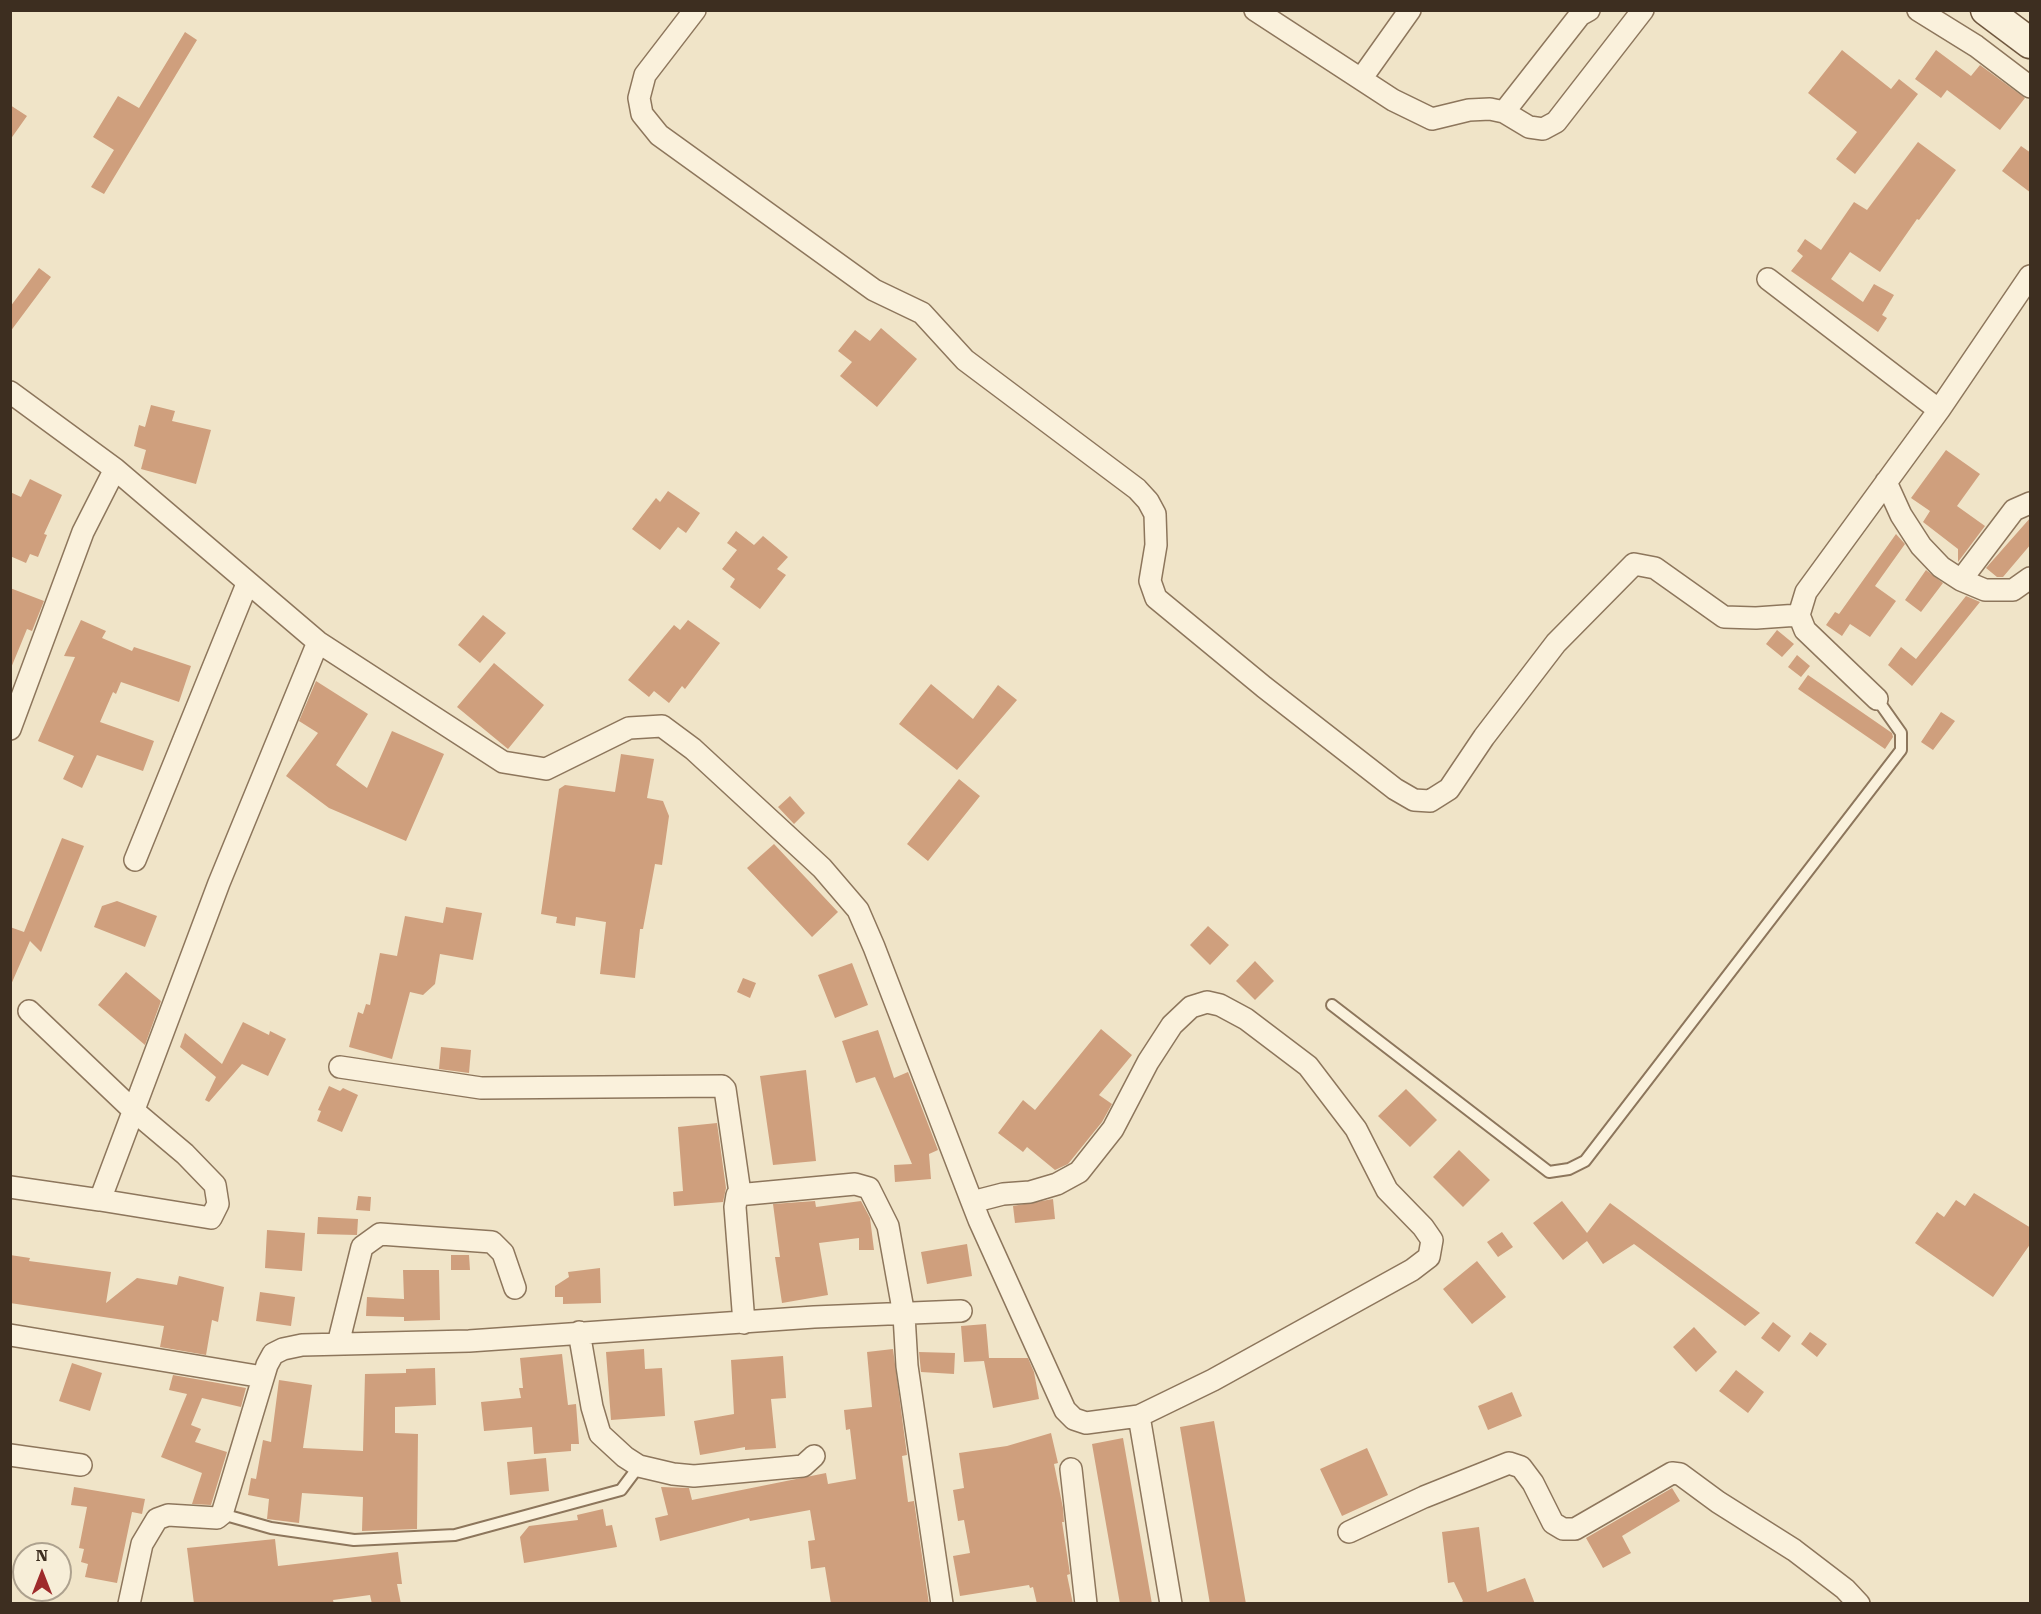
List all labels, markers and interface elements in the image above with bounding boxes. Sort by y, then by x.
north arrow [12,1542,72,1602]
text: N [36,1546,48,1565]

